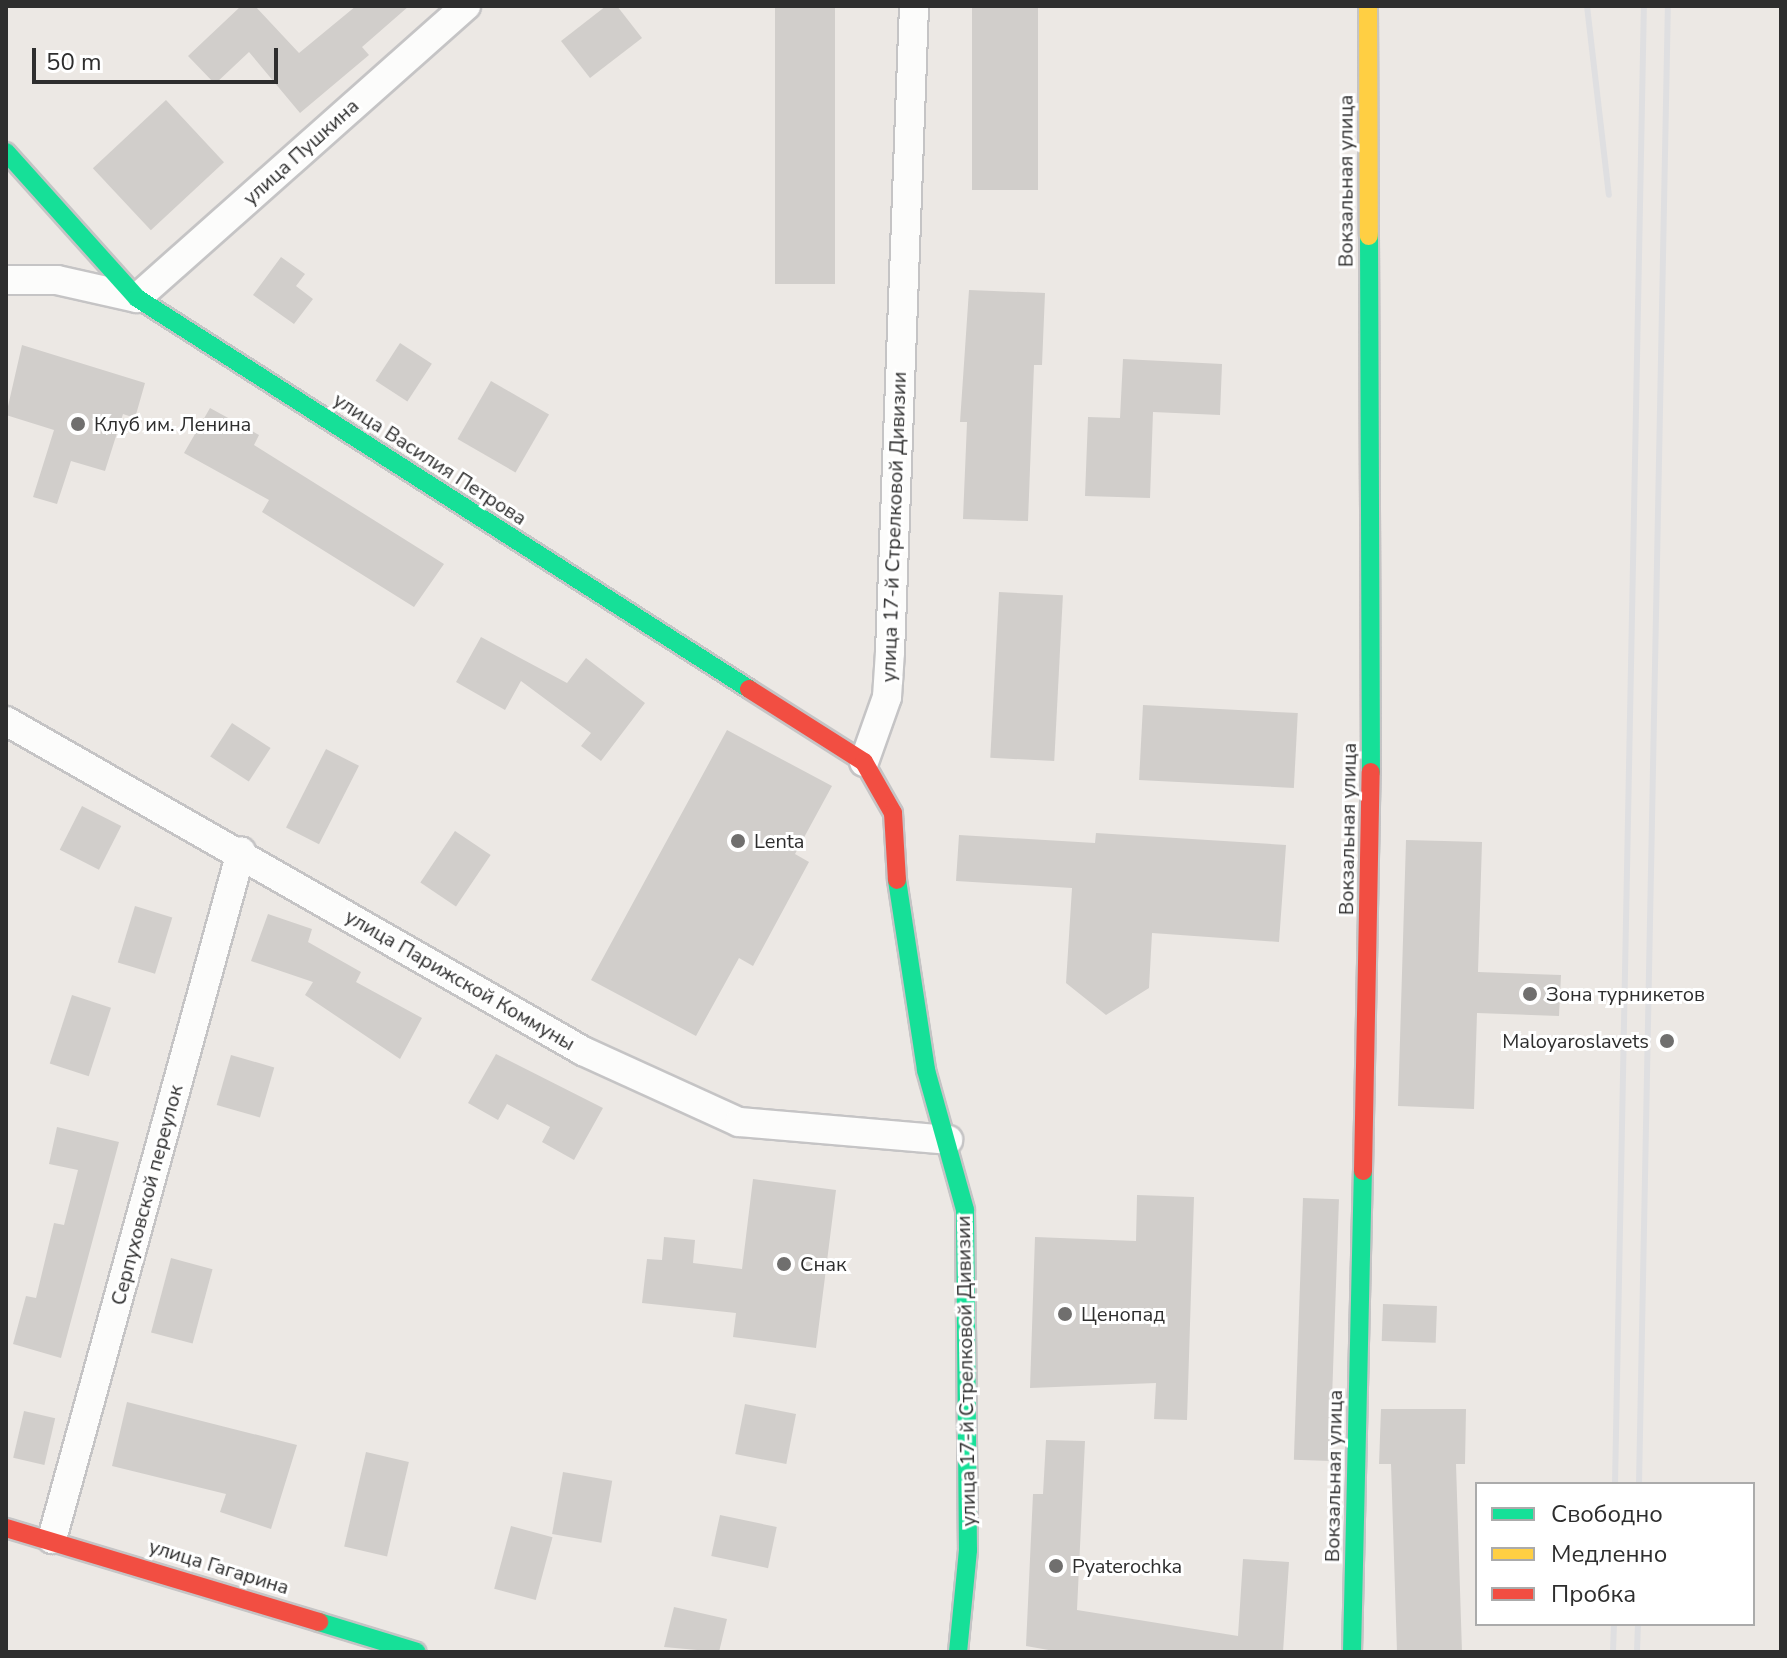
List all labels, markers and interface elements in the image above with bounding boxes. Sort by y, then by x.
scale bar [36,32,282,82]
text: 50 m [46,46,102,78]
street label: улица Пушкина [238,94,364,210]
street label: Вокзальная улица [1334,95,1358,267]
street label: улица 17-й Стрелковой Дивизии [877,371,911,683]
street label: улица Василия Петрова [329,388,531,530]
place label: Клуб им. Ленина [94,412,251,436]
marker: Клуб им. Ленина [69,415,87,433]
street label: Вокзальная улица [1334,743,1362,915]
place label: Lenta [754,829,804,853]
marker: Lenta [729,832,747,850]
street label: улица Парижской Коммуны [341,904,579,1056]
place label: Зона турникетов [1546,982,1705,1006]
marker: Зона турникетов [1521,985,1539,1003]
place label: Maloyaroslavets [1502,1029,1649,1053]
marker: Maloyaroslavets [1656,1030,1678,1052]
street label: Серпуховской переулок [106,1082,188,1308]
street label: улица 17-й Стрелковой Дивизии [951,1215,981,1527]
place label: Снак [800,1252,846,1276]
marker: Снак [775,1255,793,1273]
place label: Ценопад [1081,1302,1165,1326]
marker: Ценопад [1056,1305,1074,1323]
street label: Вокзальная улица [1320,1390,1348,1562]
legend [1475,1482,1755,1626]
text: Свободно [1551,1498,1663,1530]
street label: улица Гагарина [146,1534,292,1600]
text: Медленно [1551,1538,1667,1570]
place label: Pyaterochka [1072,1554,1182,1578]
marker: Pyaterochka [1047,1557,1065,1575]
text: Пробка [1551,1578,1636,1610]

